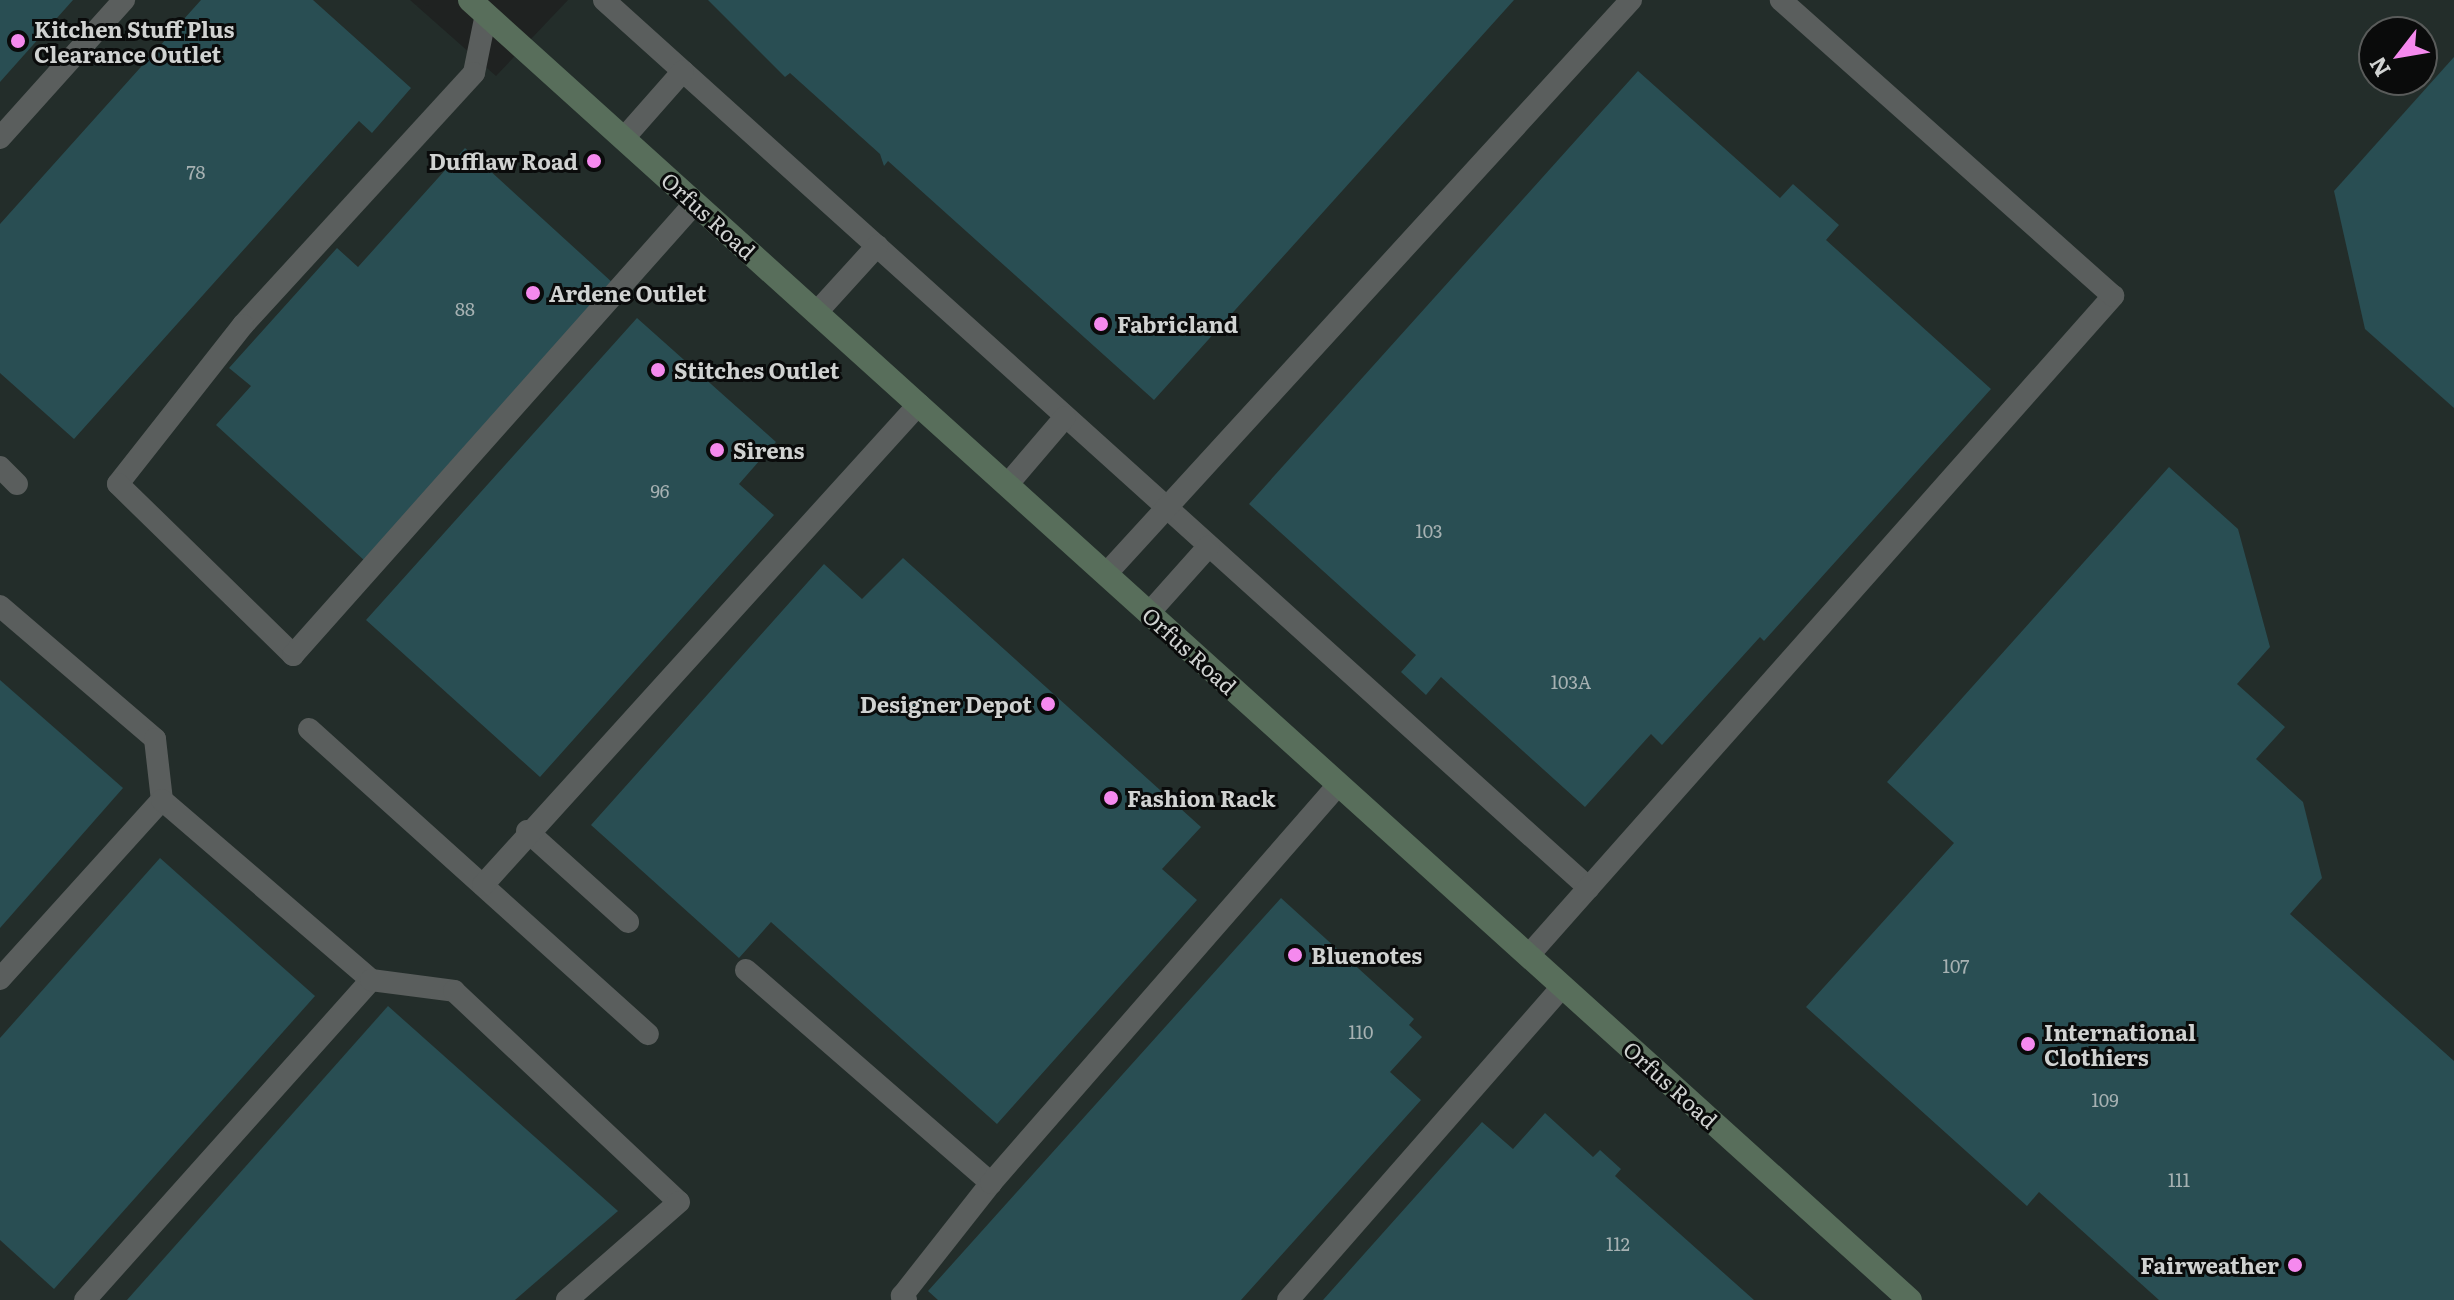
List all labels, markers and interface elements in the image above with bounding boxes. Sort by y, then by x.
place label: Kitchen Stuff Plus Clearance Outlet [34,15,235,66]
north arrow [2358,16,2438,96]
marker: Kitchen Stuff Plus Clearance Outlet [9,32,27,50]
text: N [2360,51,2398,84]
place label: Dufflaw Road [429,148,578,174]
marker: Dufflaw Road [585,152,603,170]
house number: 78 [186,161,206,183]
street label: Orfus Road [657,166,761,264]
place label: Ardene Outlet [549,280,706,306]
marker: Ardene Outlet [524,284,542,302]
house number: 88 [455,298,475,320]
place label: Fabricland [1117,311,1238,337]
marker: Fabricland [1092,315,1110,333]
place label: Stitches Outlet [674,357,839,383]
marker: Stitches Outlet [649,361,667,379]
place label: Sirens [733,437,805,463]
marker: Sirens [708,441,726,459]
house number: 96 [650,480,670,502]
house number: 103 [1415,520,1443,542]
street label: Orfus Road [1138,601,1242,699]
house number: 103A [1551,671,1591,693]
place label: Designer Depot [860,691,1032,717]
marker: Designer Depot [1039,695,1057,713]
place label: Fashion Rack [1127,785,1276,811]
marker: Fashion Rack [1102,789,1120,807]
place label: Bluenotes [1311,942,1422,968]
marker: Bluenotes [1286,946,1304,964]
house number: 107 [1943,955,1969,977]
place label: International Clothiers [2044,1018,2196,1070]
house number: 110 [1348,1021,1374,1043]
street label: Orfus Road [1619,1035,1723,1133]
marker: International Clothiers [2019,1035,2037,1053]
house number: 109 [2091,1089,2119,1111]
house number: 111 [2168,1169,2190,1191]
house number: 112 [1606,1233,1630,1255]
place label: Fairweather [2140,1252,2279,1278]
marker: Fairweather [2286,1256,2304,1274]

